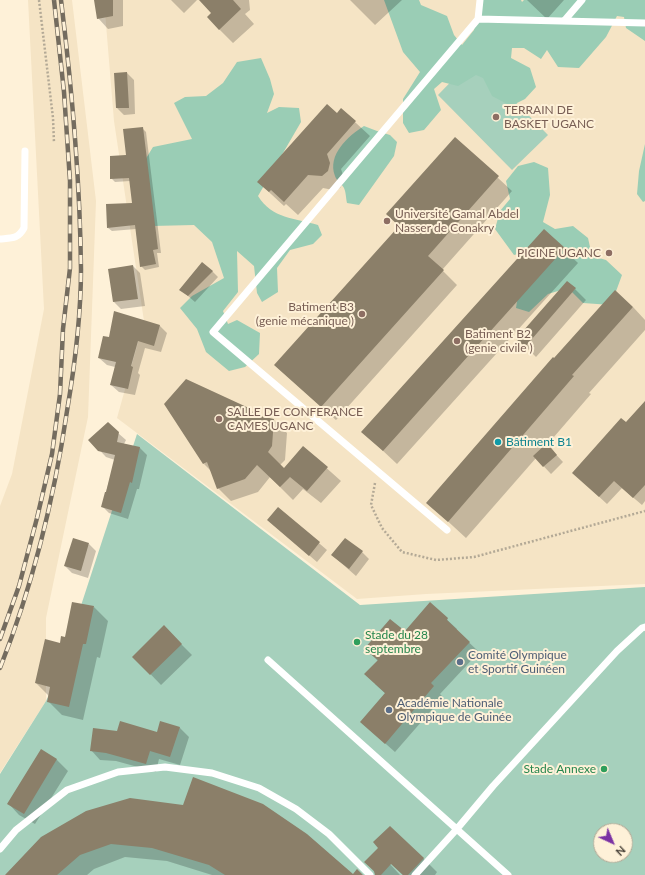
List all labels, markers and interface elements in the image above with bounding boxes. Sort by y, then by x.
place label: TERRAIN DE BASKET UGANC [504,103,594,131]
marker: TERRAIN DE BASKET UGANC [491,112,501,122]
place label: Université Gamal Abdel Nasser de Conakry [395,207,519,235]
marker: Université Gamal Abdel Nasser de Conakry [382,216,392,226]
place label: PICINE UGANC [517,246,601,260]
marker: PICINE UGANC [604,248,614,258]
place label: Batiment B3 (genie mécanique ) [256,300,354,328]
marker: Batiment B3 (genie mécanique ) [357,309,367,319]
place label: Batiment B2 (genie civile ) [465,327,533,355]
marker: Batiment B2 (genie civile ) [452,336,462,346]
place label: SALLE DE CONFERANCE CAMES UGANC [227,405,363,433]
marker: SALLE DE CONFERANCE CAMES UGANC [214,414,224,424]
place label: Bâtiment B1 [506,435,572,449]
marker: Bâtiment B1 [493,437,503,447]
place label: Stade du 28 septembre [365,628,428,656]
marker: Stade du 28 septembre [352,637,362,647]
place label: Comité Olympique et Sportif Guinéen [468,648,567,676]
marker: Comité Olympique et Sportif Guinéen [455,657,465,667]
place label: Académie Nationale Olympique de Guinée [397,696,512,724]
marker: Académie Nationale Olympique de Guinée [384,705,394,715]
place label: Stade Annexe [524,762,596,776]
marker: Stade Annexe [599,764,609,774]
north arrow [593,823,633,863]
text: N [613,844,629,859]

